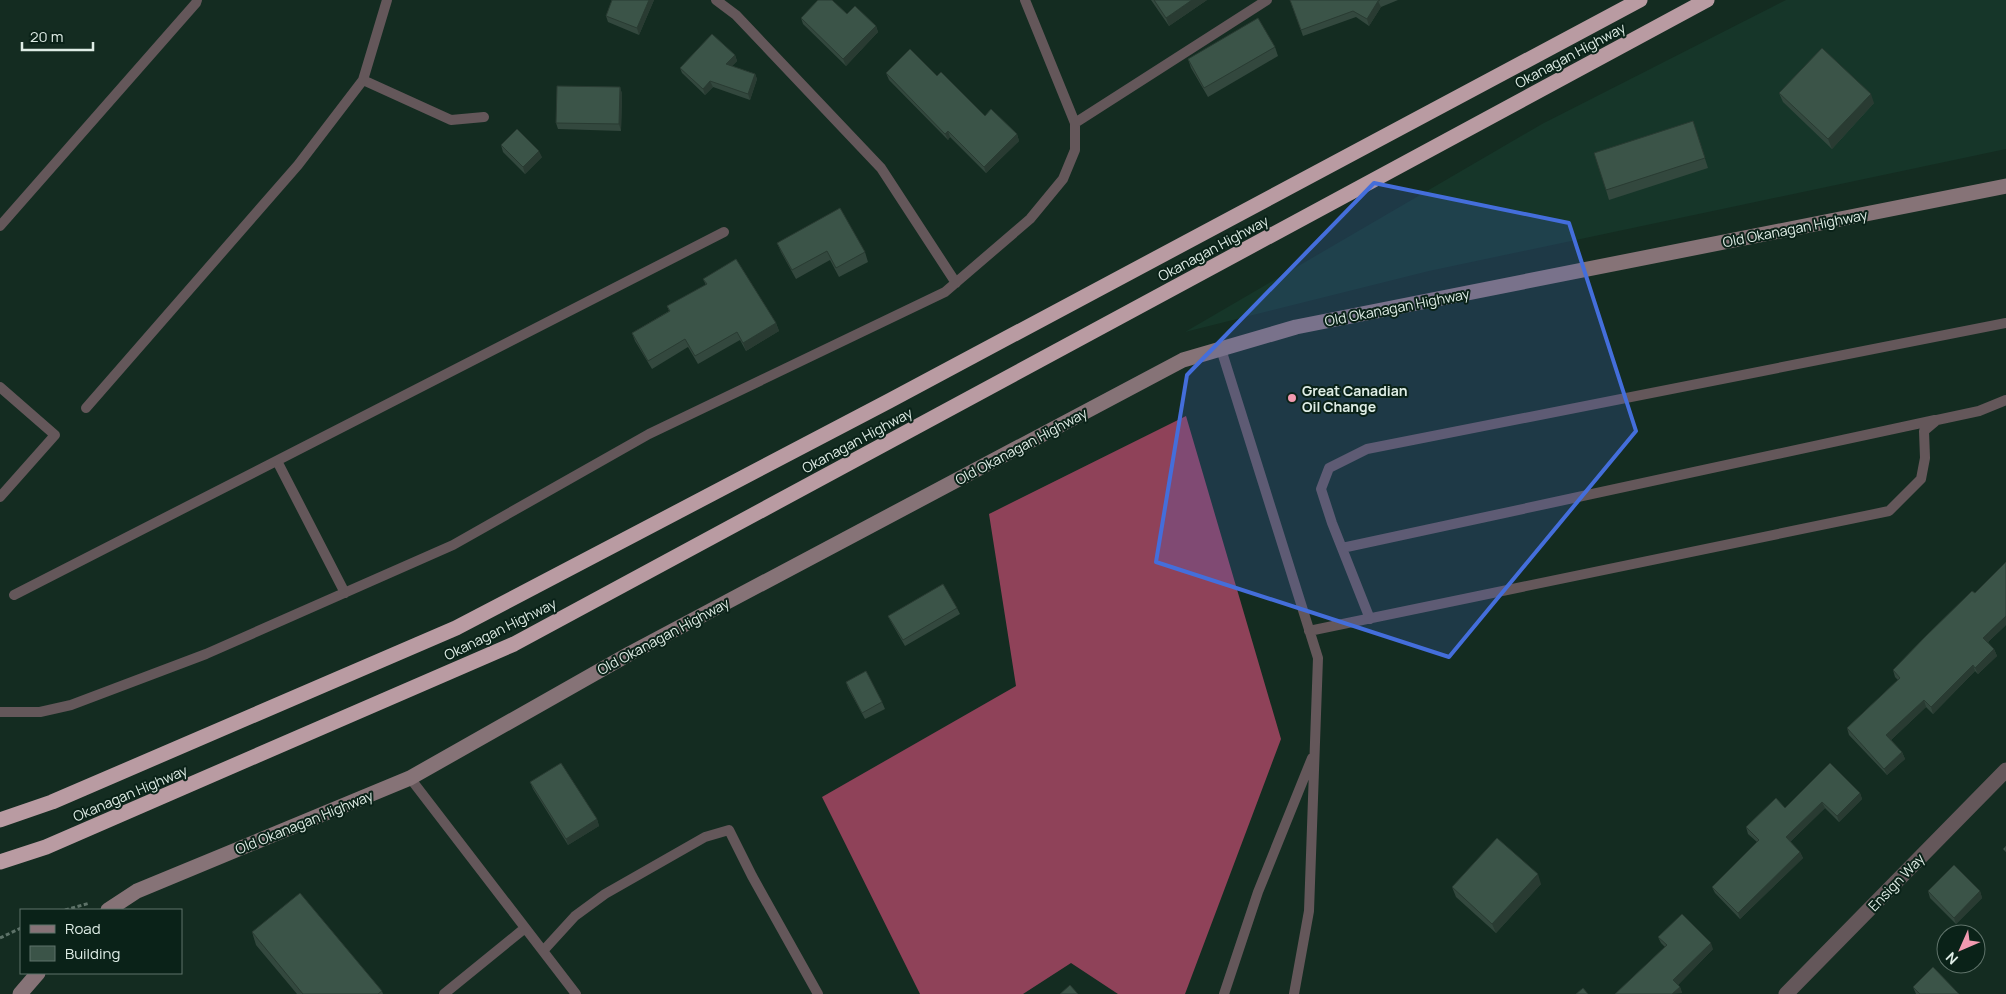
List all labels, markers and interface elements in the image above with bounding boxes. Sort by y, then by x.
street label: Okanagan Highway [1511,18,1629,92]
scale bar [22,20,94,52]
text: 20 m [30,26,63,47]
street label: Old Okanagan Highway [1721,205,1870,251]
street label: Okanagan Highway [1154,211,1272,285]
street label: Old Okanagan Highway [1323,284,1472,330]
place label: Great Canadian Oil Change [1302,381,1408,416]
marker: Great Canadian Oil Change [1286,392,1298,404]
street label: Okanagan Highway [798,403,916,477]
street label: Old Okanagan Highway [952,403,1091,489]
street label: Okanagan Highway [441,593,560,664]
street label: Old Okanagan Highway [594,593,733,679]
street label: Okanagan Highway [70,760,191,826]
street label: Old Okanagan Highway [232,785,376,858]
street label: Ensign Way [1864,849,1929,915]
legend [20,909,182,974]
text: Road [65,918,101,939]
north arrow [1936,924,1986,974]
text: Building [65,943,120,964]
text: N [1941,948,1962,969]

